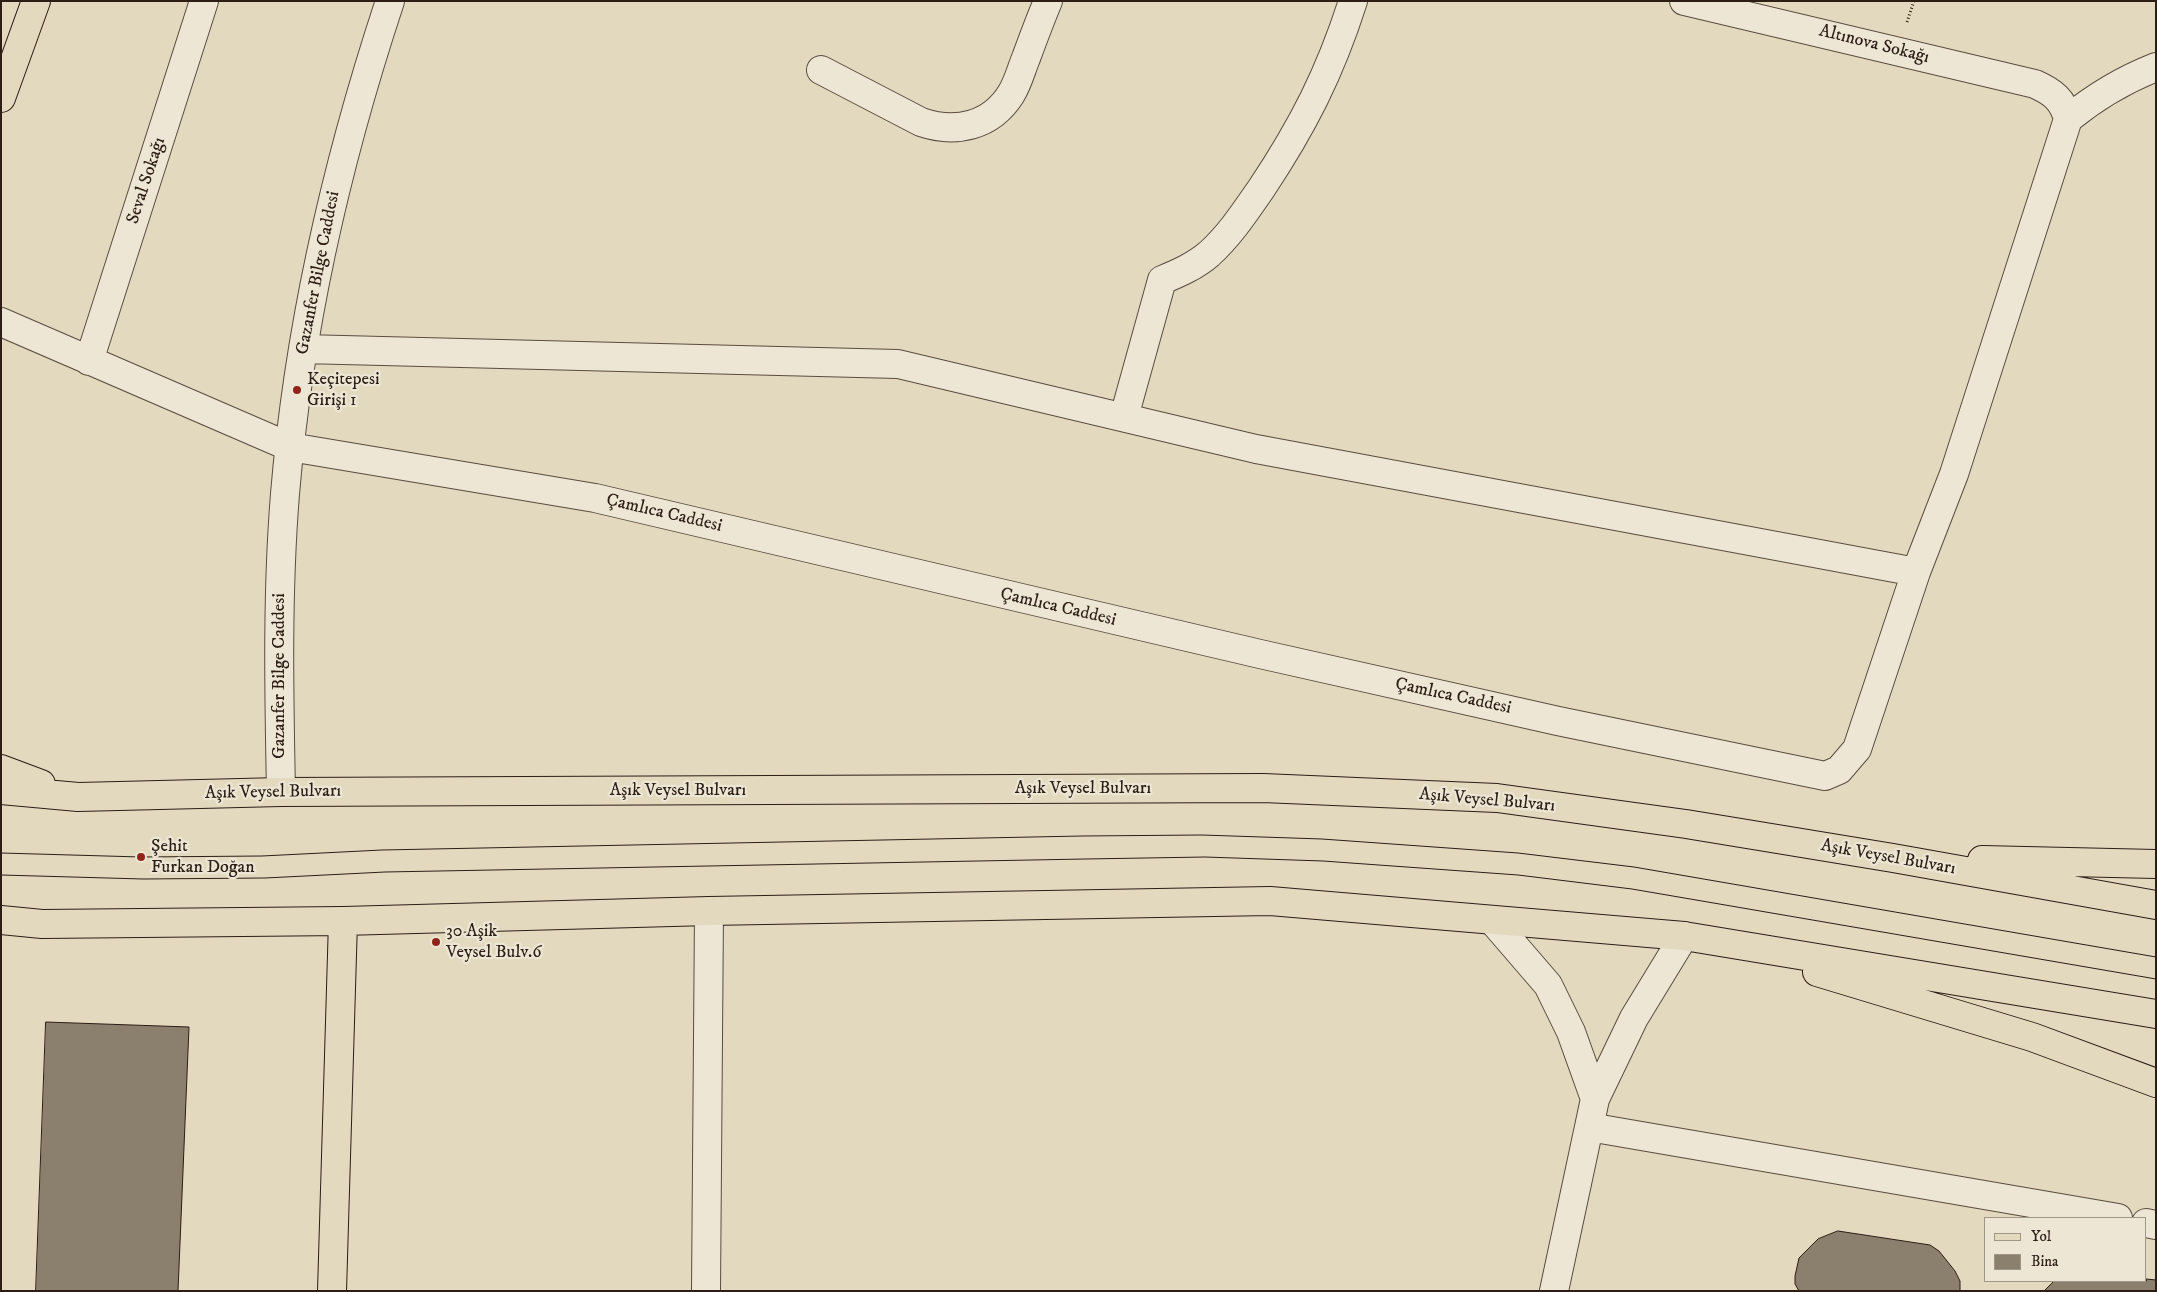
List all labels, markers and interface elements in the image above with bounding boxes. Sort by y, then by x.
street label: Altınova Sokağı [1817,21,1931,69]
street label: Seval Sokağı [123,135,171,227]
street label: Gazanfer Bilge Caddesi [293,190,345,356]
place label: Keçitepesi Girişi 1 [307,369,380,412]
marker: Keçitepesi Girişi 1 [291,384,303,396]
street label: Çamlıca Caddesi [604,490,724,538]
street label: Çamlıca Caddesi [998,584,1118,632]
street label: Gazanfer Bilge Caddesi [269,593,291,759]
street label: Çamlıca Caddesi [1393,674,1513,720]
street label: Aşık Veysel Bulvarı [1015,778,1151,800]
street label: Aşık Veysel Bulvarı [610,780,746,802]
street label: Aşık Veysel Bulvarı [205,781,341,805]
street label: Aşık Veysel Bulvarı [1418,784,1556,818]
place label: Şehit Furkan Doğan [151,836,255,879]
street label: Aşık Veysel Bulvarı [1819,836,1957,880]
marker: Şehit Furkan Doğan [135,851,147,863]
place label: 30 Aşik Veysel Bulv.6 [446,921,542,964]
marker: 30 Aşik Veysel Bulv.6 [430,936,442,948]
legend [1984,1217,2147,1282]
text: Yol [2031,1227,2051,1246]
text: Bina [2031,1252,2059,1271]

